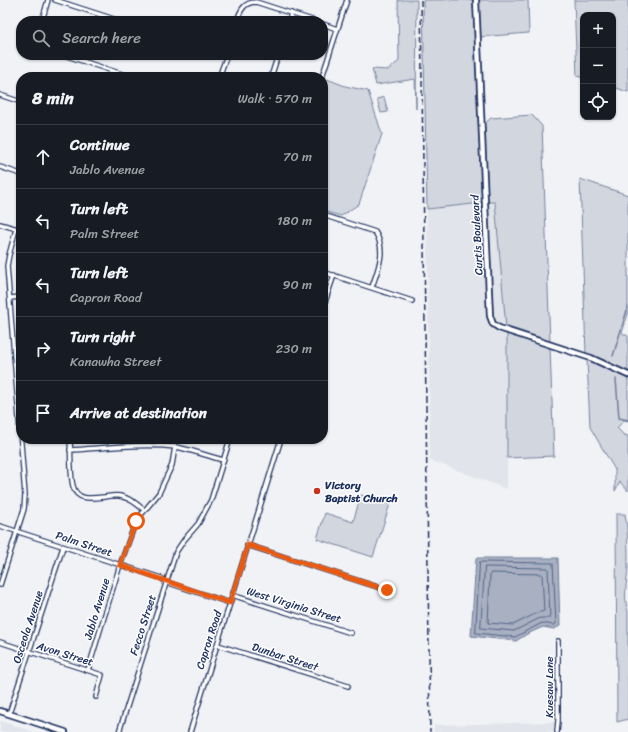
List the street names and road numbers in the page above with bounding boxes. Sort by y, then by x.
street label: Curtis Boulevard [465,193,489,276]
street label: Palm Street [53,526,115,562]
street label: Jablo Avenue [78,576,115,643]
street label: West Virginia Street [244,582,344,629]
street label: Osceola Avenue [7,587,49,666]
street label: Fecco Street [124,592,162,658]
street label: Capron Road [191,607,228,672]
street label: Avon Street [33,636,96,672]
street label: Dunbar Street [249,637,321,677]
street label: Kuesaw Lane [540,656,559,718]

